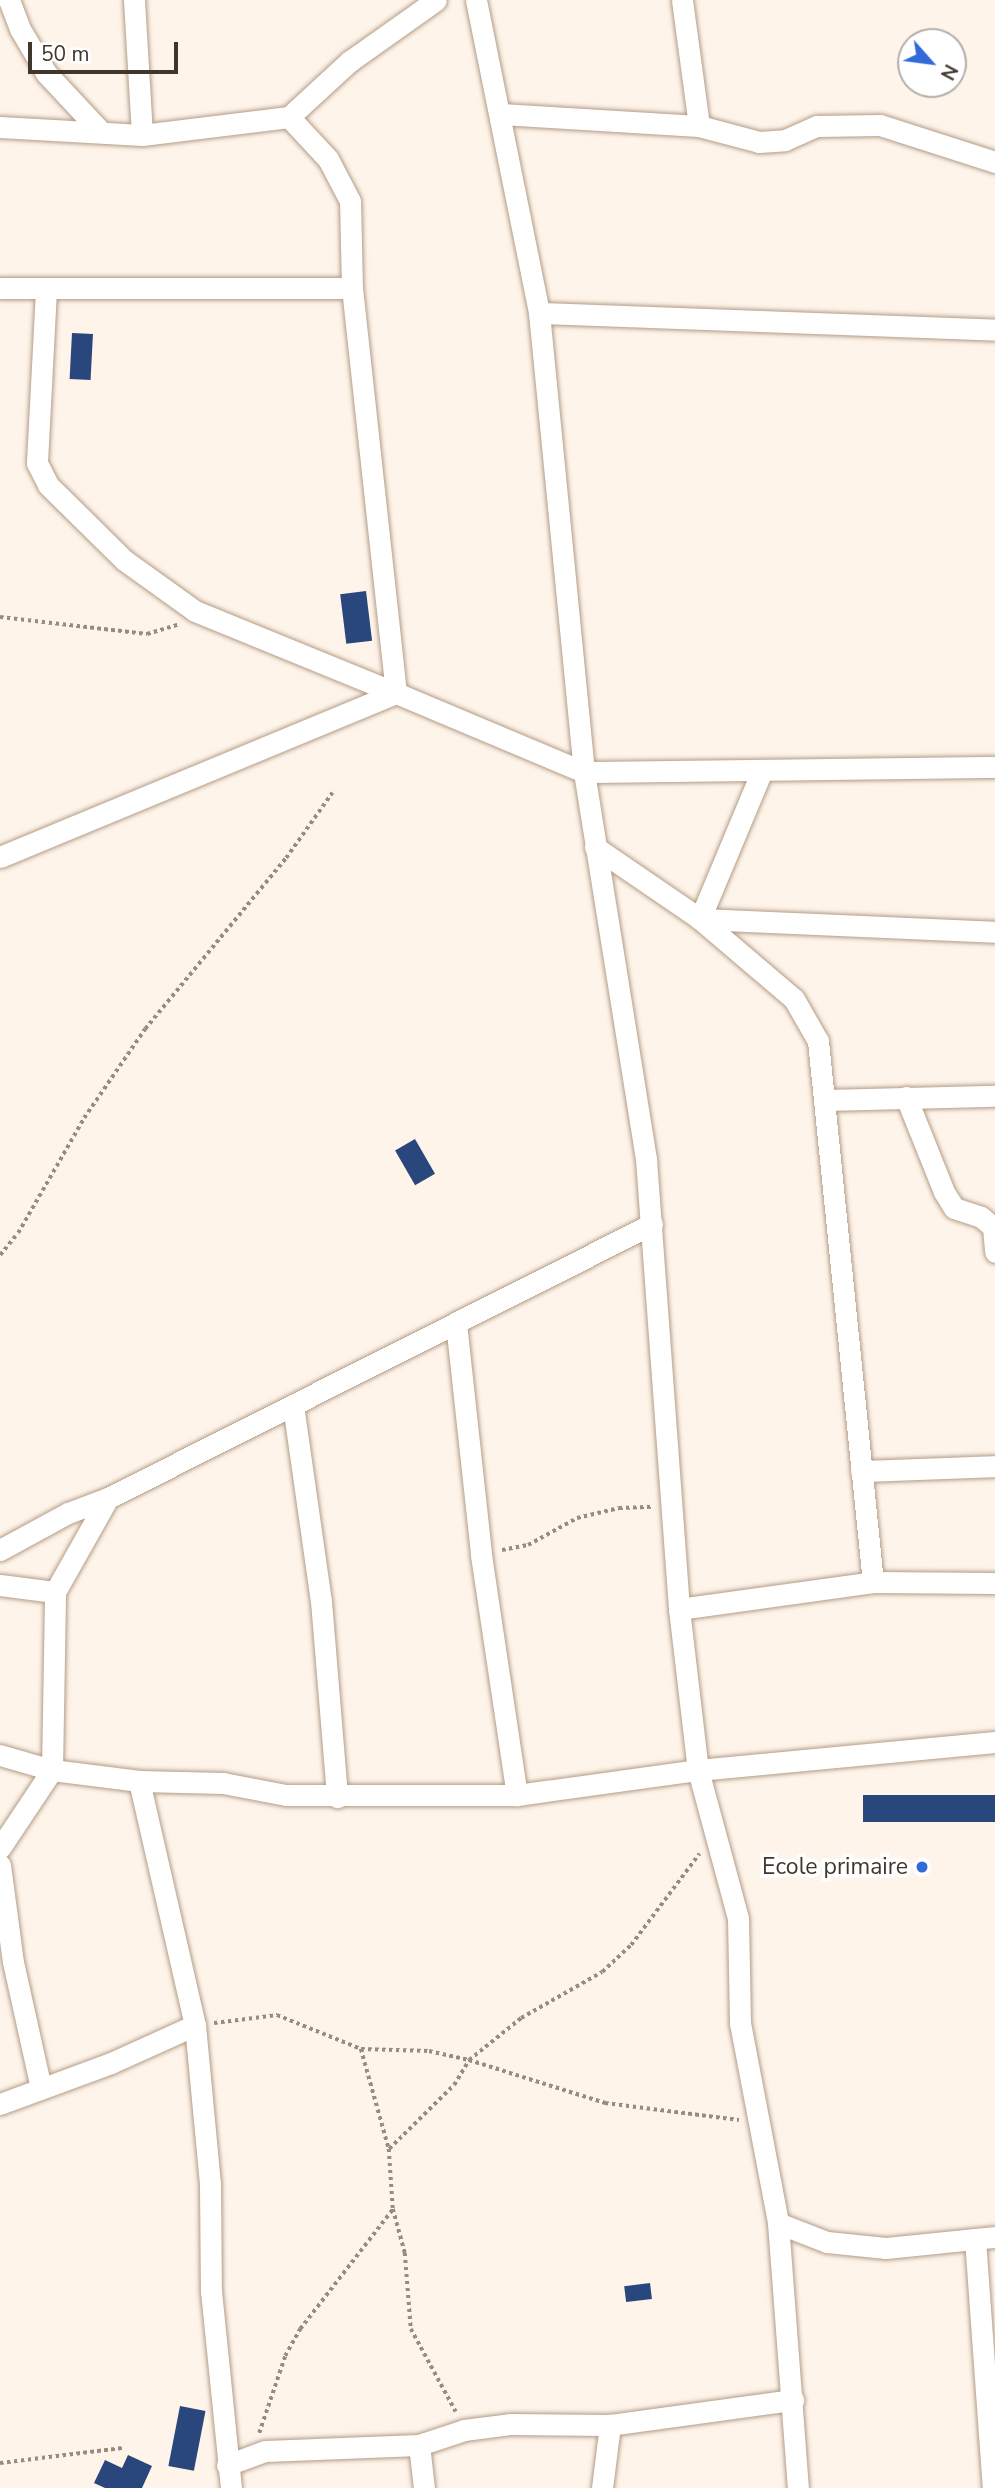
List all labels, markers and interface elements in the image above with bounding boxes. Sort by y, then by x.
scale bar [32,28,182,72]
north arrow [897,28,967,98]
text: 50 m [41,40,90,68]
text: N [934,60,964,84]
place label: Ecole primaire [762,1853,908,1881]
marker: Ecole primaire [914,1859,930,1875]

